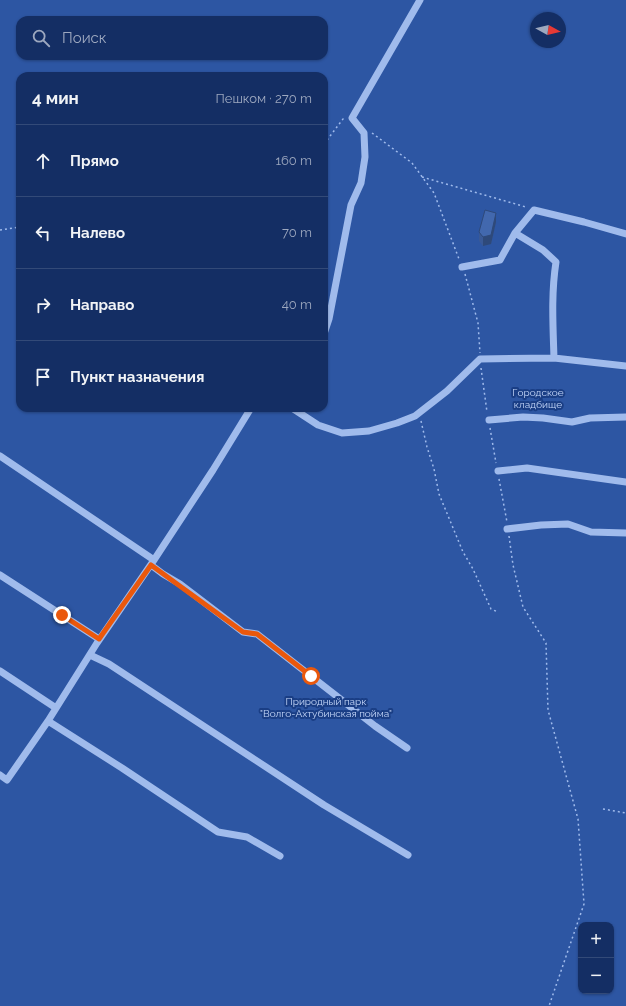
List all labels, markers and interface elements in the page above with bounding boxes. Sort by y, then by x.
north arrow [530,12,566,48]
search box [16,16,328,60]
icon: search [30,27,52,49]
text: Поиск [62,29,107,47]
text: 4 мин [32,88,79,108]
text: Пешком · 270 m [215,91,312,106]
icon: ahead [32,150,54,172]
text: Прямо [70,152,119,170]
text: 160 m [275,153,312,168]
icon: left [32,222,54,244]
text: Налево [70,224,125,242]
text: 70 m [282,225,312,240]
icon: right [32,294,54,316]
text: Направо [70,296,134,314]
text: 40 m [282,297,312,312]
icon: arrive [32,366,54,388]
text: Пункт назначения [70,368,204,386]
park label: Городское кладбище [512,387,564,410]
route end [53,606,71,624]
route start [302,667,320,685]
park label: Природный парк "Волго-Ахтубинская пойма" [260,696,392,719]
map controls [578,922,614,994]
button: + [578,922,614,958]
button: − [578,958,614,994]

